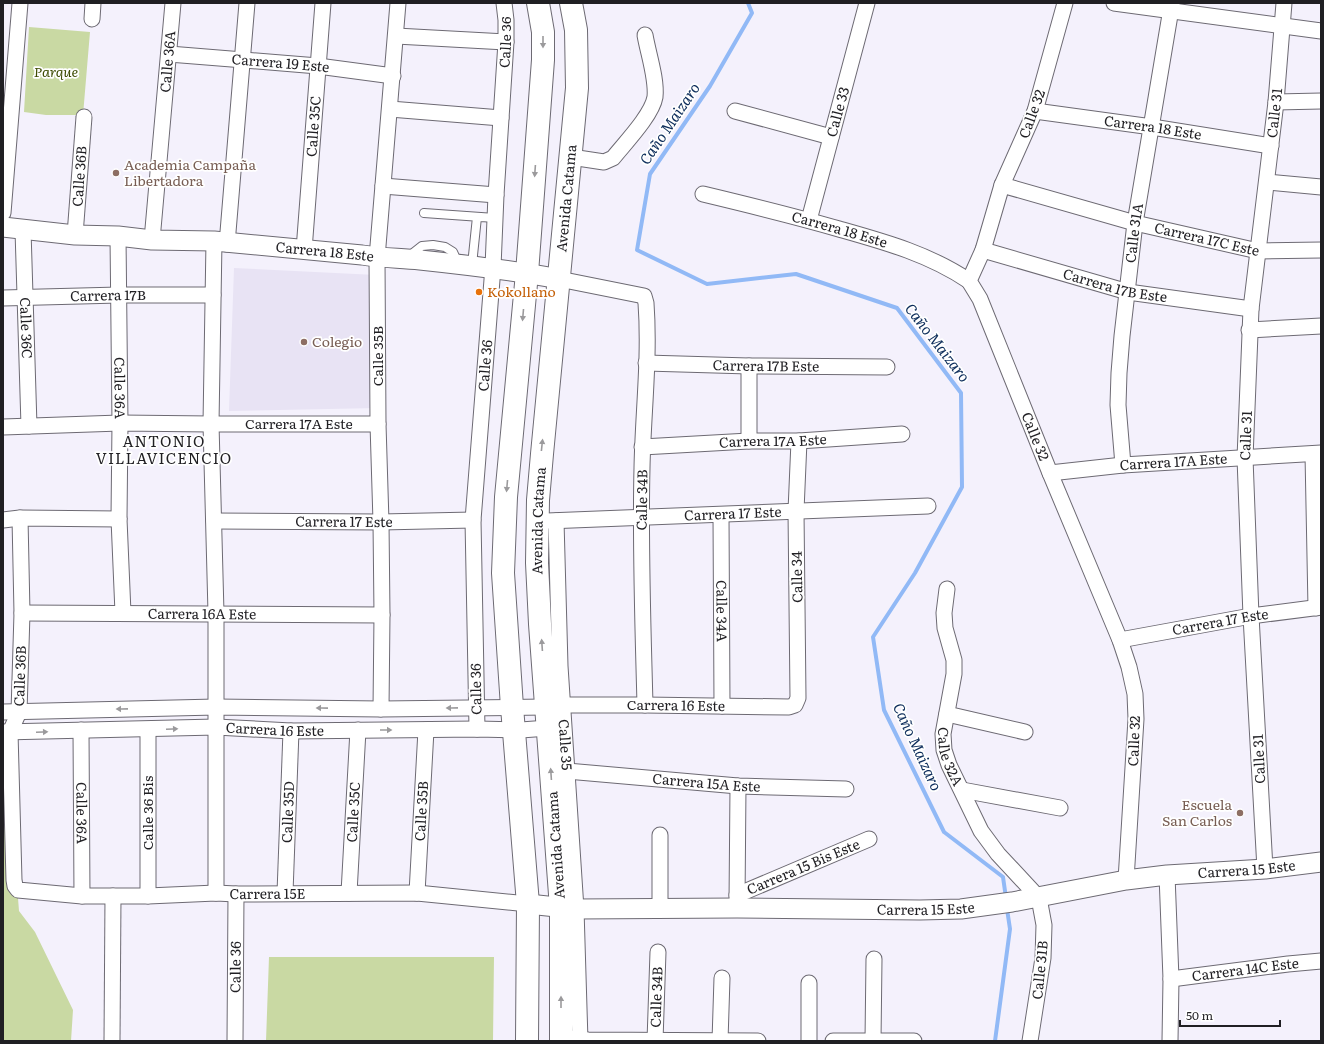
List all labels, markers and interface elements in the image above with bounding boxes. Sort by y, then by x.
street label: Calle 36 [493,16,515,69]
street label: Calle 36A [154,29,180,93]
one-way arrow [540,36,546,49]
street label: Carrera 19 Este [231,48,331,76]
park label: Parque [34,61,78,81]
water label: Caño Maizaro [633,77,705,169]
street label: Calle 33 [821,84,853,139]
street label: Calle 32 [1013,86,1049,141]
street label: Calle 31 [1261,87,1286,139]
street label: Calle 35C [300,95,325,157]
street label: Carrera 18 Este [1103,110,1203,144]
street label: Avenida Catama [550,143,581,253]
street label: Calle 36B [66,145,91,207]
place label: Academia Campaña Libertadora [124,154,257,190]
one-way arrow [532,165,539,177]
marker: Academia Campaña Libertadora [111,168,121,178]
street label: Calle 31A [1119,201,1147,264]
street label: Carrera 18 Este [790,205,890,252]
street label: Carrera 17C Este [1153,217,1262,260]
street label: Carrera 18 Este [275,236,375,265]
street label: Carrera 17B Este [1061,263,1169,306]
place label: Kokollano [487,281,556,301]
street label: Carrera 17B [70,284,146,305]
marker: Kokollano [474,287,484,297]
street label: Calle 36C [16,297,38,359]
water label: Caño Maizaro [900,298,976,386]
one-way arrow [520,309,527,321]
street label: Calle 35B [367,326,387,386]
place label: Colegio [312,331,362,351]
marker: Colegio [299,337,309,347]
street label: Calle 36 [472,338,496,392]
street label: Carrera 17B Este [712,354,819,376]
street label: Calle 36A [110,357,131,420]
street label: Calle 32 [1017,409,1055,463]
street label: Calle 31 [1234,410,1256,461]
street label: Carrera 17A Este [245,413,353,433]
street label: Carrera 17A Este [718,428,827,452]
district label: ANTONIO VILLAVICENCIO [96,429,232,469]
one-way arrow [539,439,546,451]
street label: Carrera 17A Este [1119,448,1228,474]
street label: Avenida Catama [526,466,550,575]
street label: Calle 34B [630,469,652,531]
one-way arrow [504,480,511,492]
street label: Carrera 17 Este [684,501,782,525]
street label: Carrera 17 Este [295,510,393,531]
street label: Calle 34 [786,551,806,603]
street label: Calle 34A [712,580,733,643]
street label: Carrera 16A Este [148,603,256,623]
street label: Carrera 17 Este [1170,603,1270,639]
one-way arrow [538,639,545,651]
street label: Calle 36B [8,645,30,707]
street label: Calle 36 [465,663,485,715]
street label: Carrera 16 Este [627,694,725,715]
water label: Caño Maizaro [888,699,949,794]
one-way arrow [315,705,328,711]
one-way arrow [445,705,458,711]
one-way arrow [115,706,128,712]
street label: Calle 32 [1122,715,1144,767]
street label: Carrera 16 Este [225,717,324,740]
street label: Calle 35 [555,718,578,771]
street label: Calle 32A [934,725,969,790]
one-way arrow [166,726,179,732]
one-way arrow [380,727,393,733]
one-way arrow [36,728,48,735]
street label: Calle 31 [1247,733,1269,784]
one-way arrow [548,768,554,780]
street label: Carrera 15A Este [652,768,761,796]
street label: Calle 36 Bis [137,776,157,850]
street label: Calle 35D [276,780,298,843]
street label: Calle 35B [409,780,432,842]
street label: Calle 35C [341,781,364,843]
street label: Calle 36A [72,782,93,845]
street label: Avenida Catama [541,790,569,900]
place label: Escuela San Carlos [1162,794,1232,830]
marker: Escuela San Carlos [1235,808,1245,818]
street label: Carrera 15 Bis Este [743,833,862,899]
street label: Carrera 15 Este [1197,854,1296,882]
street label: Carrera 15E [229,883,306,903]
street label: Carrera 15 Este [877,896,976,919]
street label: Calle 31B [1026,939,1052,1000]
street label: Calle 36 [224,941,245,993]
street label: Carrera 14C Este [1191,952,1300,985]
street label: Calle 34B [644,966,667,1028]
one-way arrow [558,995,564,1008]
scale bar [1180,1002,1280,1028]
text: 50 m [1186,1006,1213,1024]

